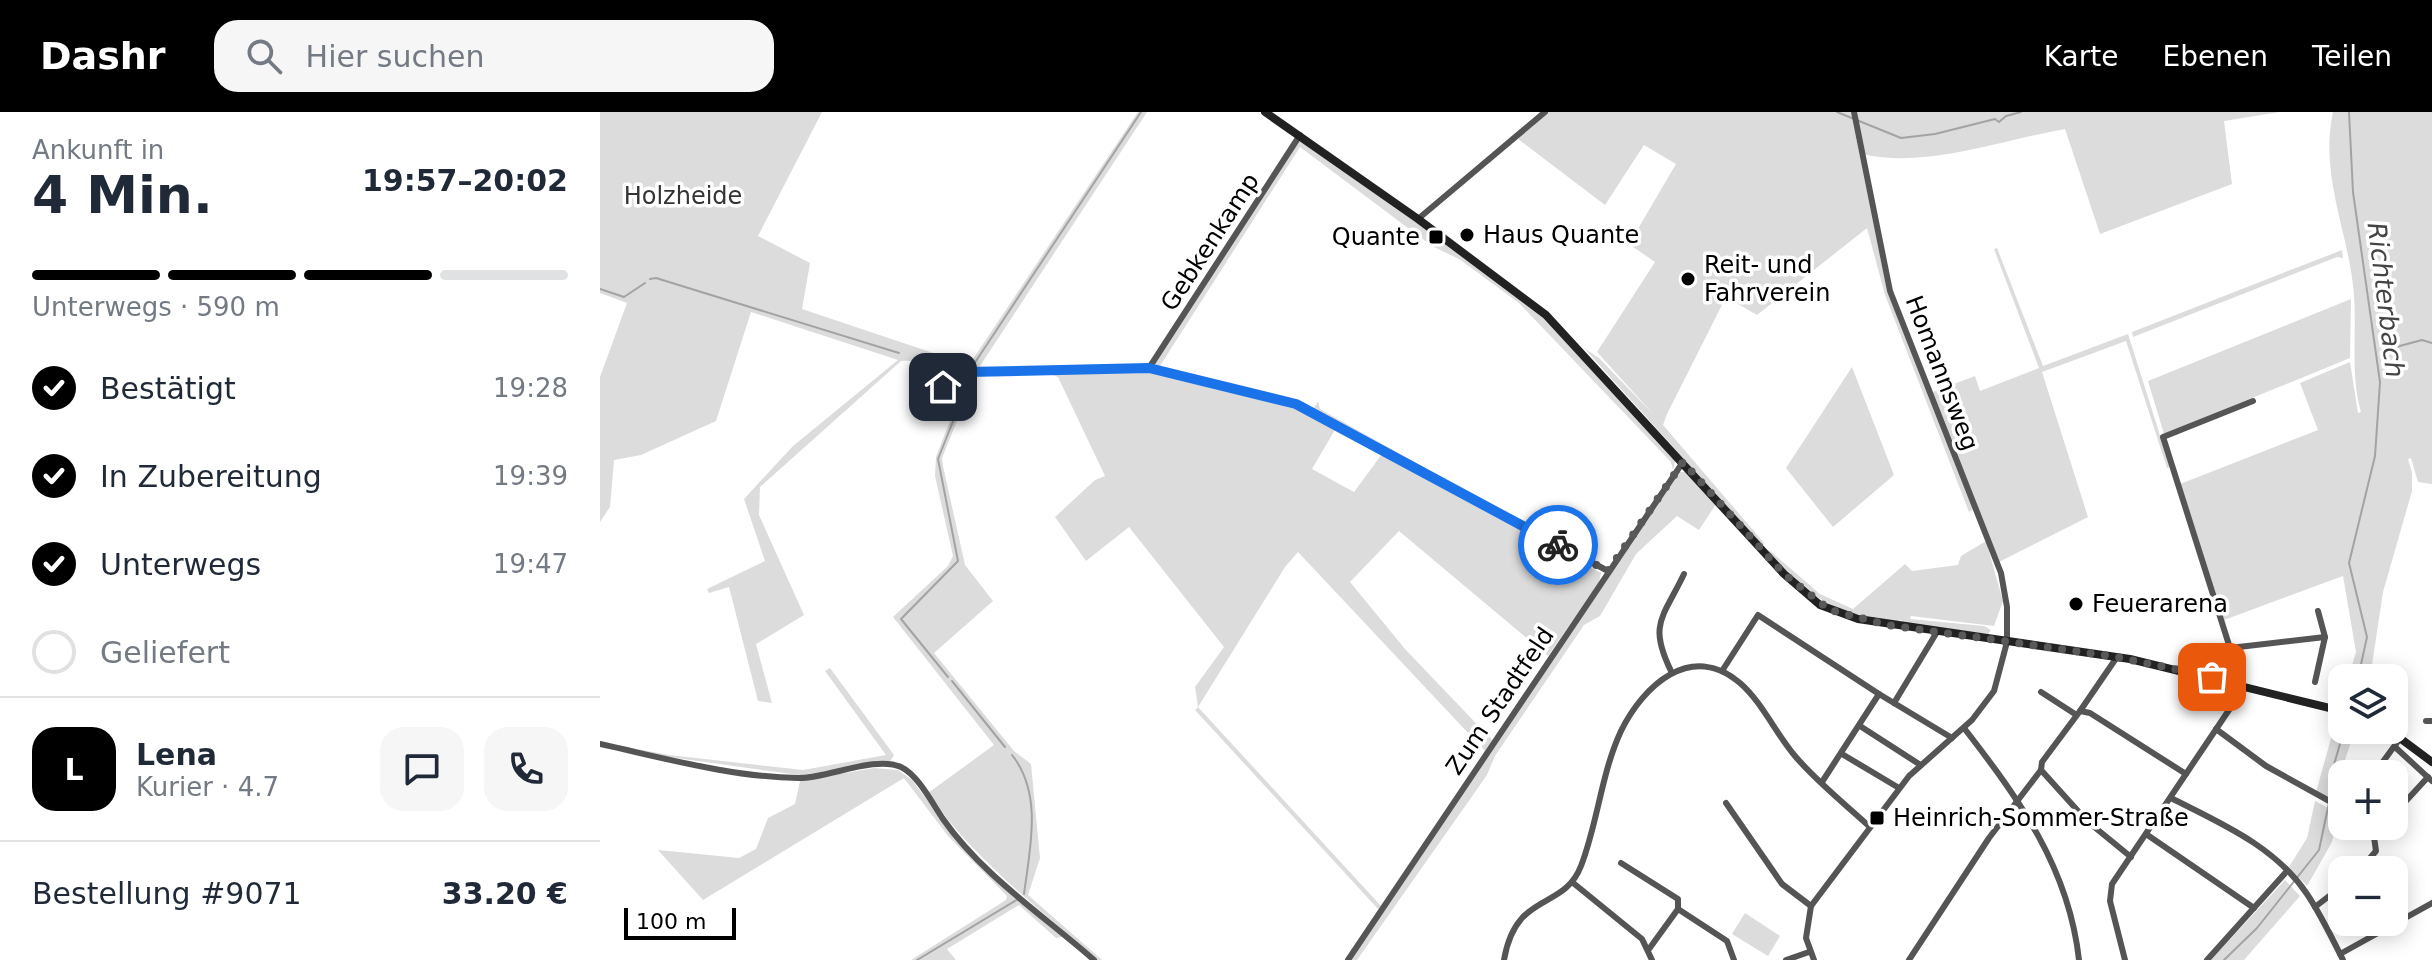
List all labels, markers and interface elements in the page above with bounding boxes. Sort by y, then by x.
search box [214,20,774,92]
text: Dashr [40,34,166,78]
icon: search [242,34,286,78]
text: Hier suchen [306,39,484,74]
text: Karte [2044,40,2118,73]
text: Ebenen [2162,40,2268,73]
text: Teilen [2312,40,2392,73]
text: Ankunft in [32,135,164,165]
text: 19:57–20:02 [362,163,568,198]
text: 4 Min. [32,165,213,225]
street label: Gebkenkamp [1155,168,1265,316]
park label: Holzheide [624,182,742,210]
place label: Haus Quante [1483,221,1639,249]
water label: Richterbach [2362,221,2410,379]
place label: Quante [1332,223,1420,251]
marker: Haus Quante [1458,226,1476,244]
marker: Quante [1427,228,1445,246]
place label: Reit- und Fahrverein [1704,251,1830,307]
marker: Reit- und Fahrverein [1679,270,1697,288]
text: Unterwegs · 590 m [32,292,280,322]
street label: Homannsweg [1900,292,1984,454]
pin [909,353,977,421]
icon: home [921,365,965,409]
icon: check [32,366,76,410]
text: Bestätigt [100,371,236,406]
text: 19:28 [493,373,568,403]
icon: check [32,454,76,498]
text: In Zubereitung [100,459,322,494]
text: 19:39 [493,461,568,491]
courier [1518,505,1598,585]
icon: bike [1536,523,1580,567]
icon: check [32,542,76,586]
text: Unterwegs [100,547,261,582]
text: 19:47 [493,549,568,579]
place label: Feuerarena [2092,590,2228,618]
marker: Feuerarena [2067,595,2085,613]
street label: Zum Stadtfeld [1440,622,1560,780]
text: Geliefert [100,635,230,670]
pin [2178,643,2246,711]
icon: bag [2190,655,2234,699]
map controls [2328,664,2408,936]
button: layers [2328,664,2408,744]
button: chat [380,727,464,811]
button: phone [484,727,568,811]
text: Lena [136,737,217,772]
text: L [64,752,84,787]
button: + [2328,760,2408,840]
text: Kurier · 4.7 [136,772,279,802]
place label: Heinrich-Sommer-Straße [1893,804,2189,832]
marker: Heinrich-Sommer-Straße [1868,809,1886,827]
button: − [2328,856,2408,936]
text: Bestellung #9071 [32,876,302,911]
text: 33.20 € [442,876,568,911]
scale bar [624,904,736,940]
text: 100 m [636,909,706,934]

